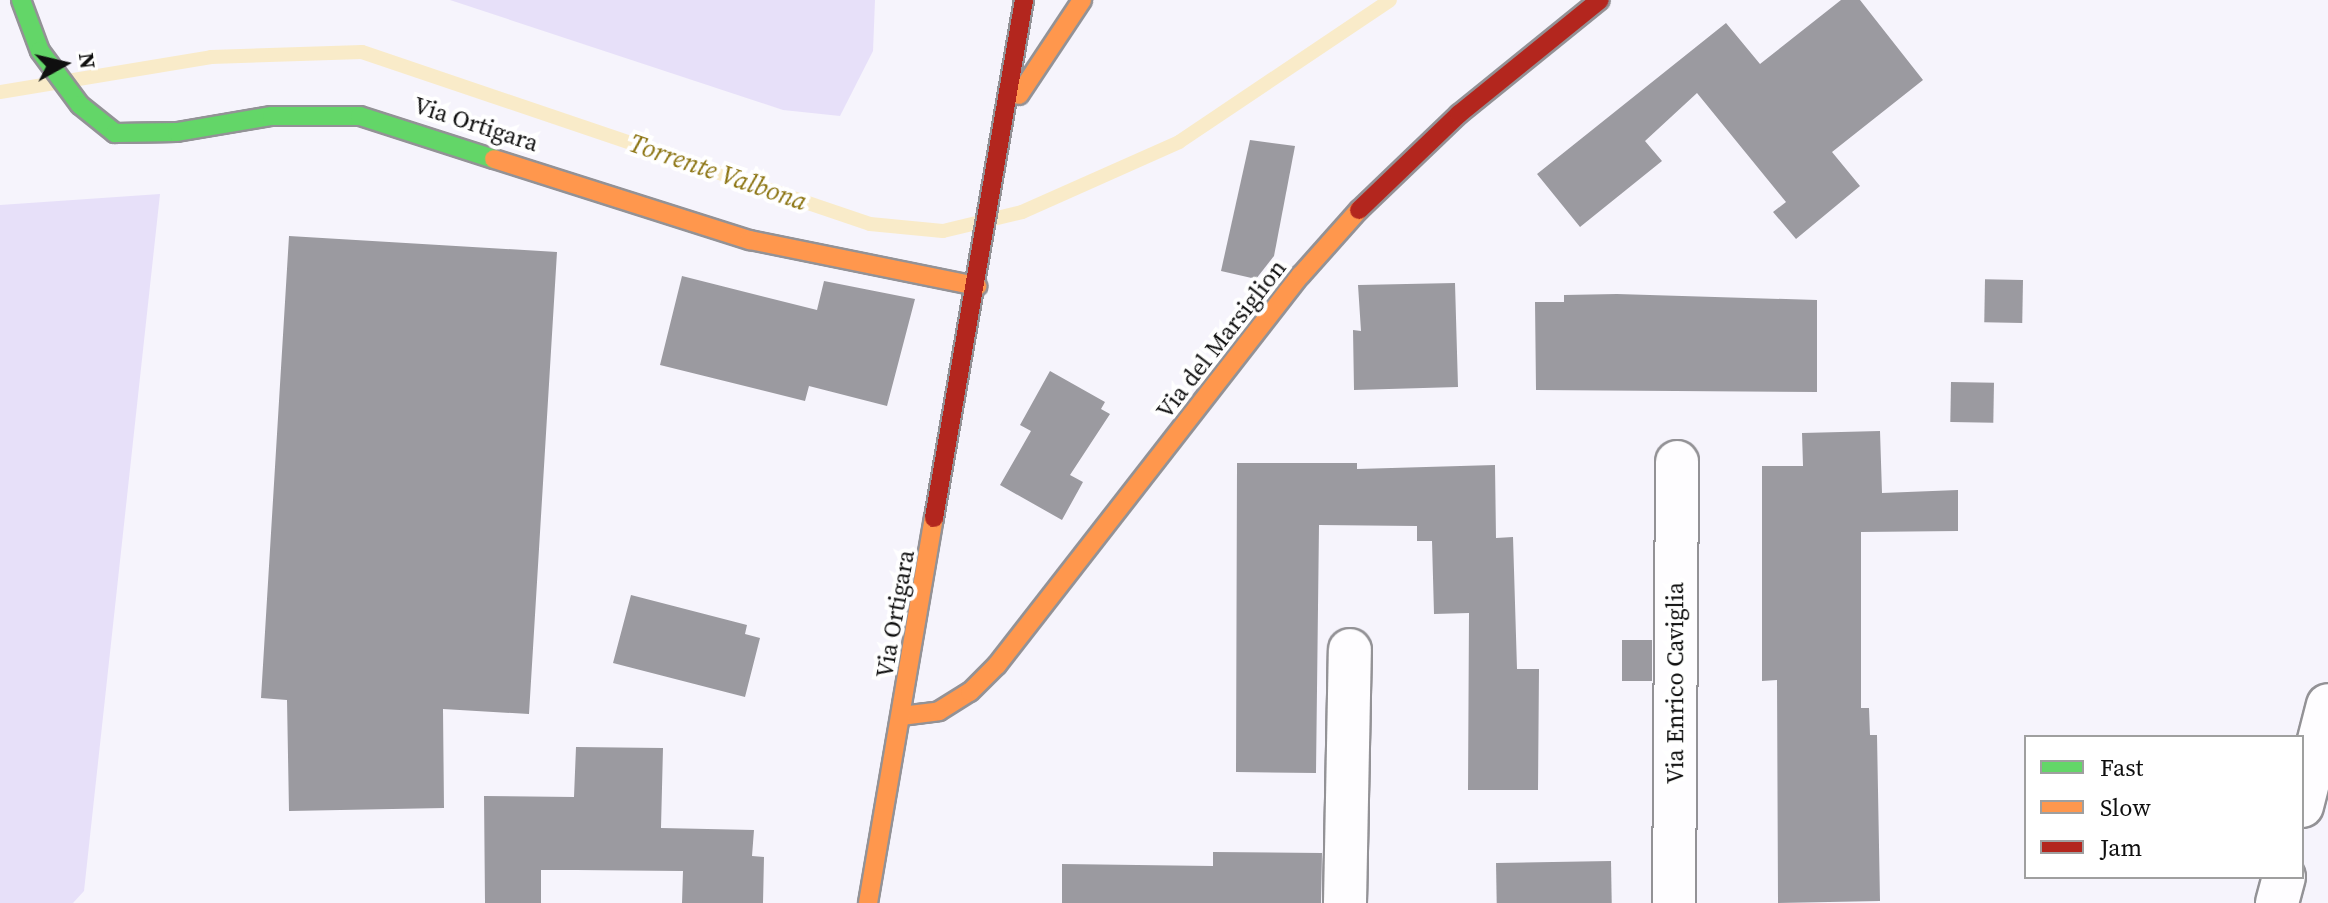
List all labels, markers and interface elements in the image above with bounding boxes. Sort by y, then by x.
north arrow [24,24,104,104]
text: N [72,51,104,71]
street label: Via Ortigara [410,90,542,158]
water label: Torrente Valbona [625,128,811,218]
street label: Via del Marsiglion [1150,254,1292,424]
street label: Via Ortigara [870,548,920,680]
street label: Via Enrico Caviglia [1661,582,1689,784]
legend [2024,735,2304,879]
text: Fast [2100,751,2143,784]
text: Slow [2100,791,2151,824]
text: Jam [2100,831,2142,864]

